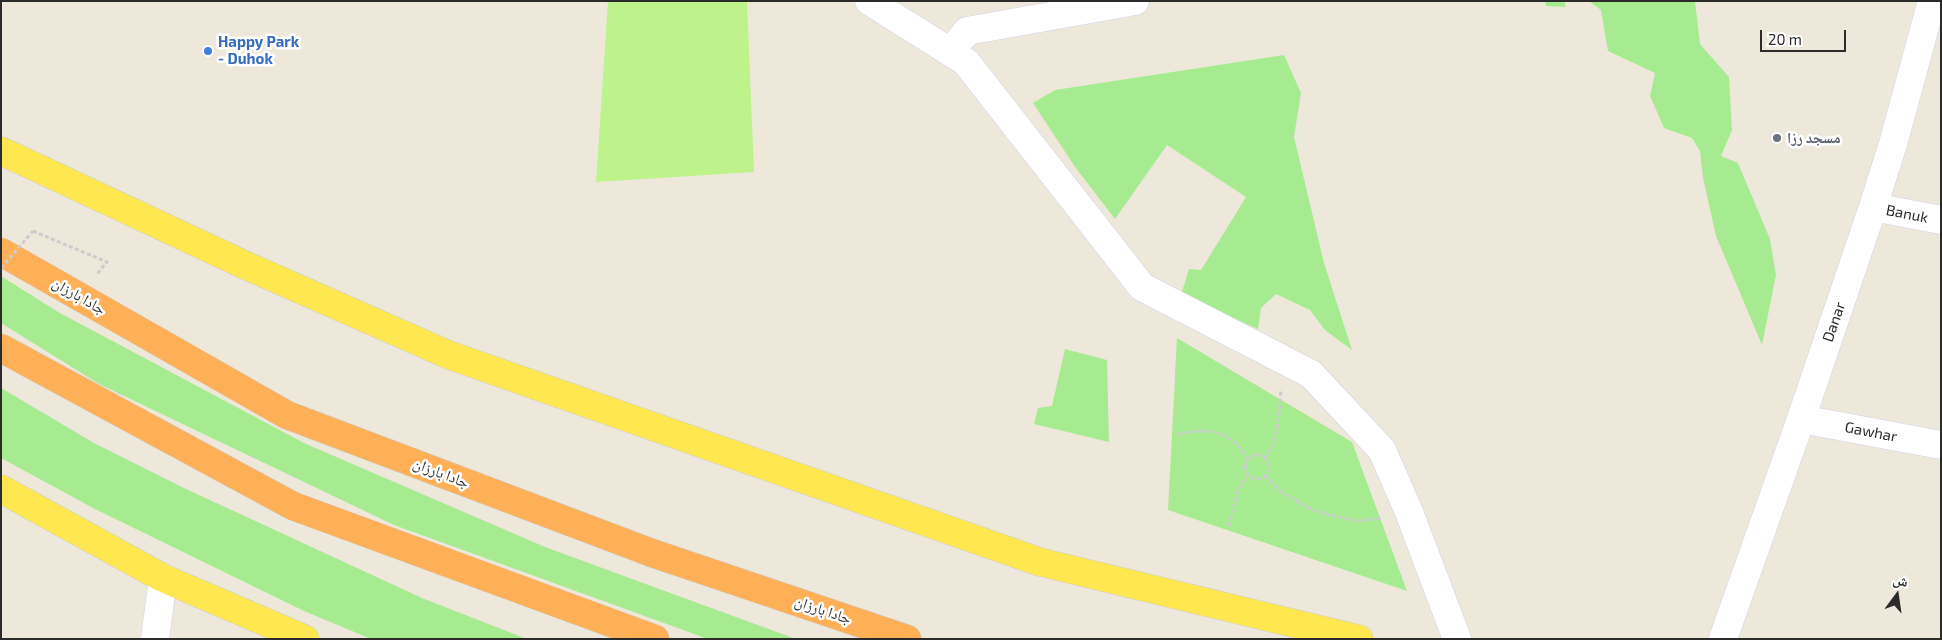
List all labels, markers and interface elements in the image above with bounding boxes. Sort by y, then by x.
scale bar [1762,20,1848,52]
text: 20 m [1768,30,1802,48]
place label: Happy Park - Duhok [218,33,299,68]
marker: Happy Park - Duhok [202,45,214,57]
place label: مسجد رزا [1787,129,1840,147]
marker: مسجد رزا [1771,132,1783,144]
street label: Banuk [1884,201,1930,227]
street label: جادا بارزان [49,274,109,318]
street label: Danar [1819,300,1849,344]
street label: Gawhar [1843,418,1899,446]
street label: جادا بارزان [411,454,471,492]
north arrow [1872,570,1922,620]
text: ش [1891,570,1910,590]
street label: جادا بارزان [792,592,854,628]

